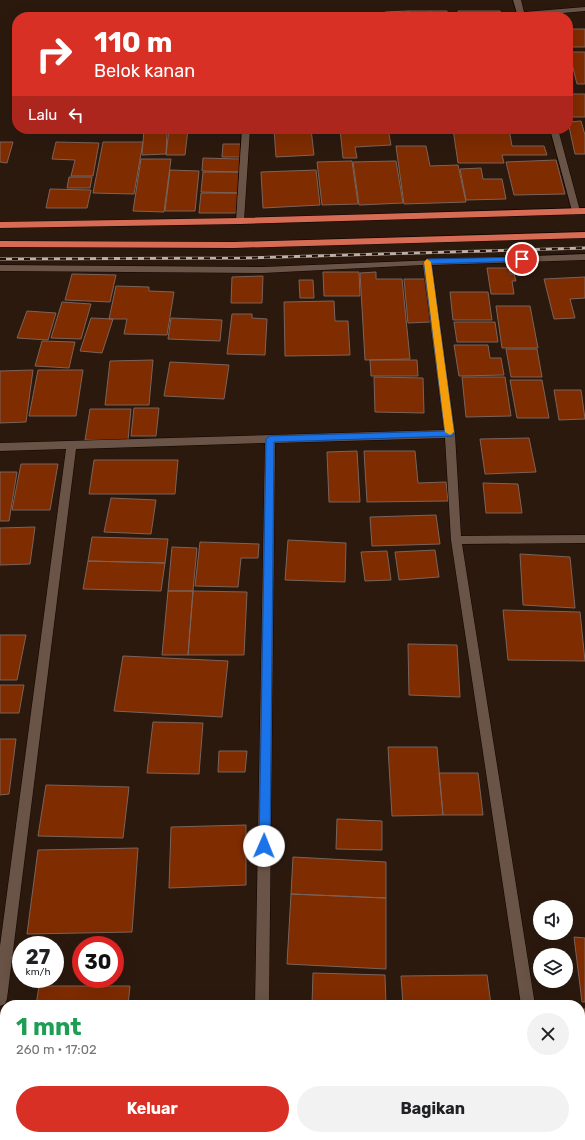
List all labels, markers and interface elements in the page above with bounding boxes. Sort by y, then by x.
text: 110 m [94,26,172,59]
icon: right [28,28,80,80]
text: Belok kanan [94,60,195,82]
icon: left [65,104,87,126]
text: Lalu [28,106,57,124]
pin [505,242,539,276]
icon: arrive [511,248,533,270]
position arrow [243,825,285,867]
map controls [533,900,573,988]
button: sound [533,900,573,940]
speed limit sign: 30 [72,936,124,988]
text: 27 [26,945,50,969]
button: layers [533,948,573,988]
text: km/h [26,966,50,978]
text: 1 mnt [16,1013,82,1041]
button: close [527,1013,569,1055]
text: 260 m · 17:02 [16,1042,97,1057]
button: Keluar [16,1086,289,1132]
button: Bagikan [297,1086,569,1132]

